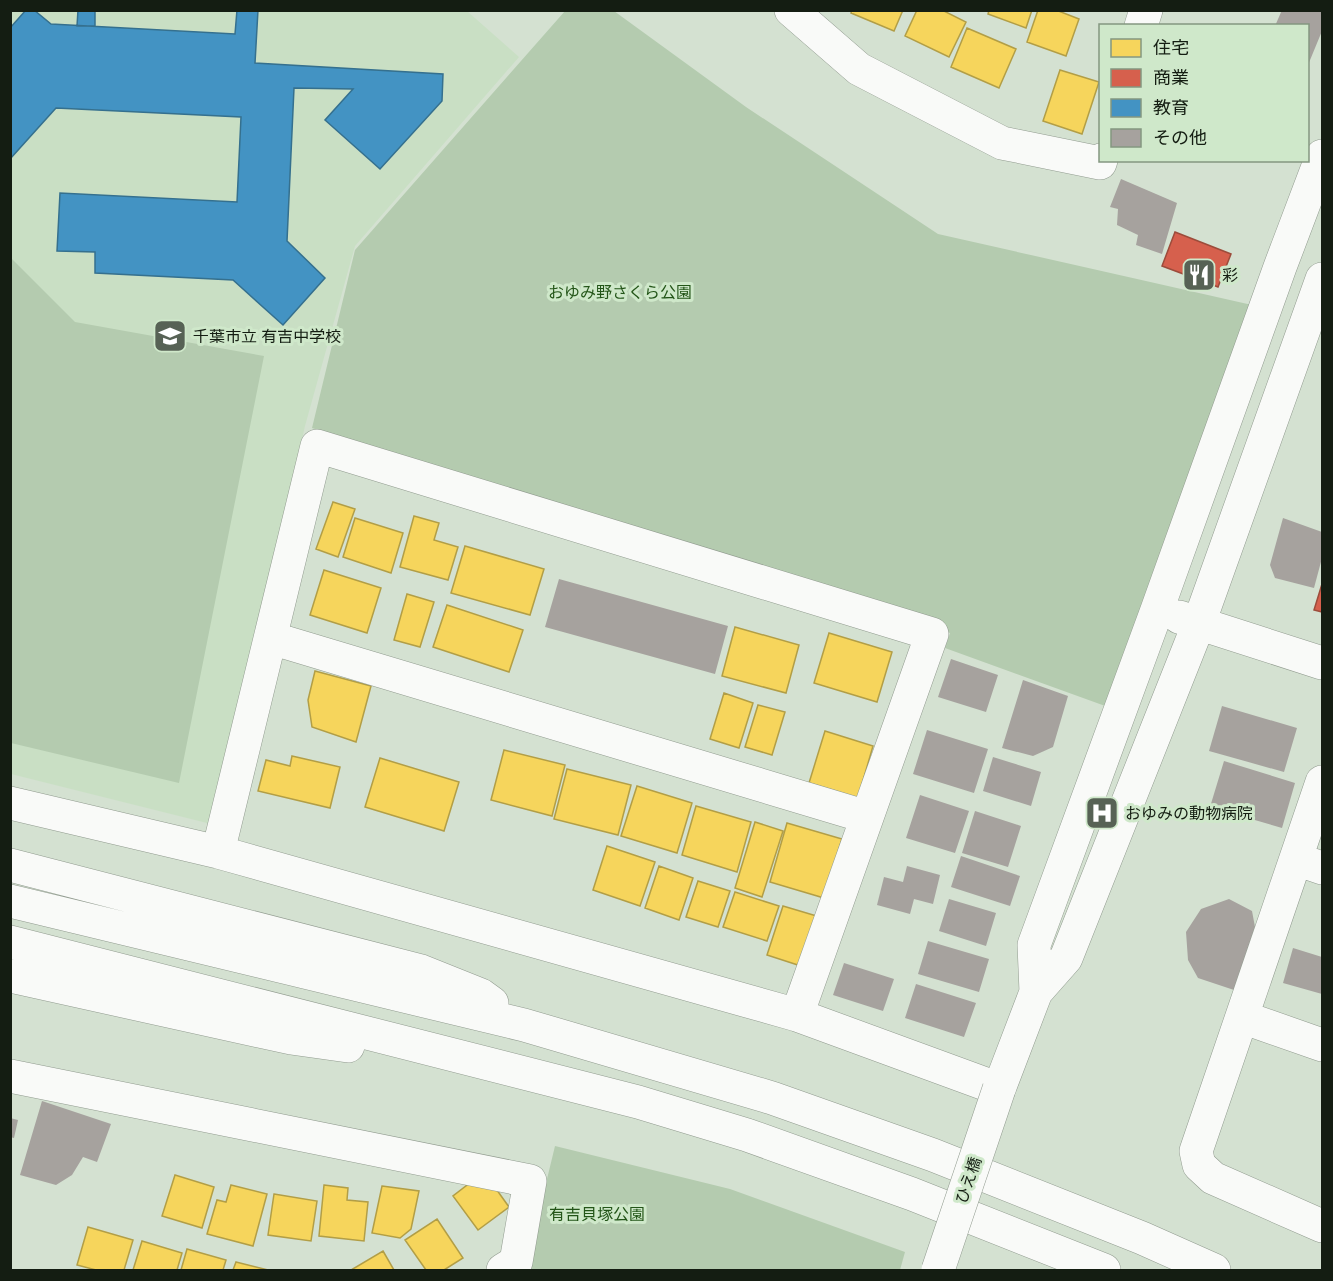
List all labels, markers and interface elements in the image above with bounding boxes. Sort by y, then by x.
legend [1099,24,1309,162]
text: 住宅 [1153,36,1189,59]
text: 商業 [1153,66,1189,89]
text: 教育 [1153,96,1189,119]
text: その他 [1153,126,1207,149]
restaurant icon: 彩 [1181,257,1217,293]
place label: 彩 [1222,265,1238,285]
park label: おゆみ野さくら公園 [548,282,692,302]
school or university icon: 千葉市立 有吉中学校 [152,318,188,354]
place label: 千葉市立 有吉中学校 [193,326,341,346]
hospital icon: おゆみの動物病院 [1084,795,1120,831]
place label: おゆみの動物病院 [1125,803,1253,823]
street label: ひえ橋 [951,1154,985,1206]
park label: 有吉貝塚公園 [549,1204,645,1224]

